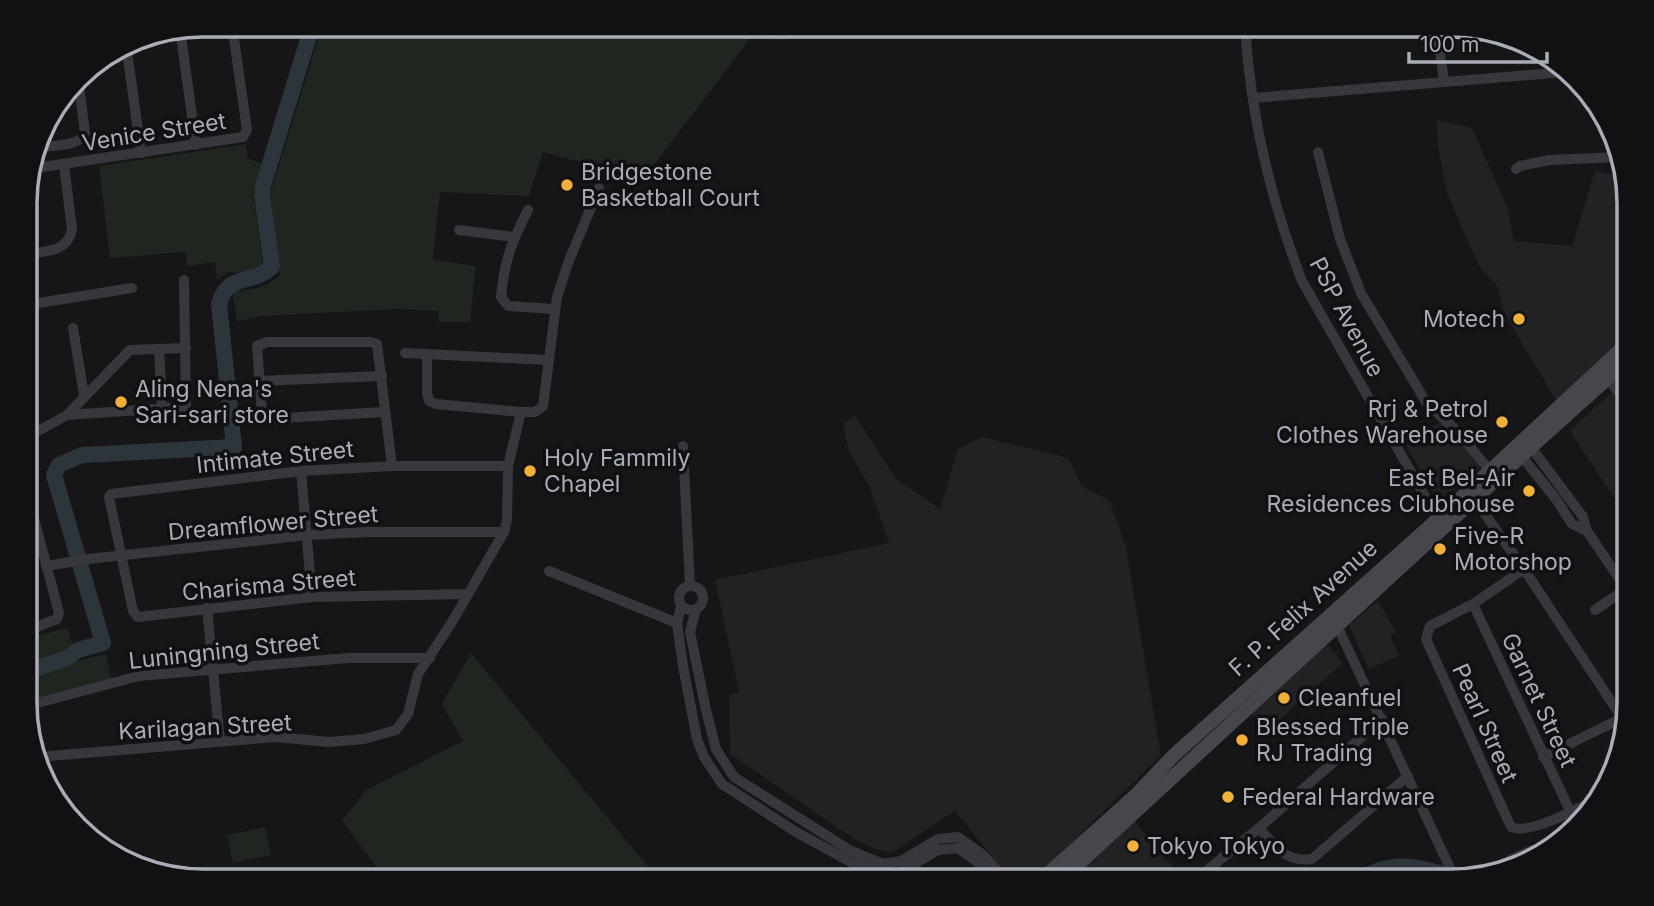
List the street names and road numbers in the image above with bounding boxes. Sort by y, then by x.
street label: Venice Street [80,107,228,157]
street label: PSP Avenue [1304,252,1390,382]
street label: Intimate Street [195,435,355,479]
street label: Dreamflower Street [167,500,380,546]
street label: F. P. Felix Avenue [1223,534,1383,682]
street label: Charisma Street [181,563,358,607]
street label: Luningning Street [127,627,321,675]
street label: Garnet Street [1496,628,1583,772]
street label: Pearl Street [1446,659,1524,787]
street label: Karilagan Street [118,708,293,746]

